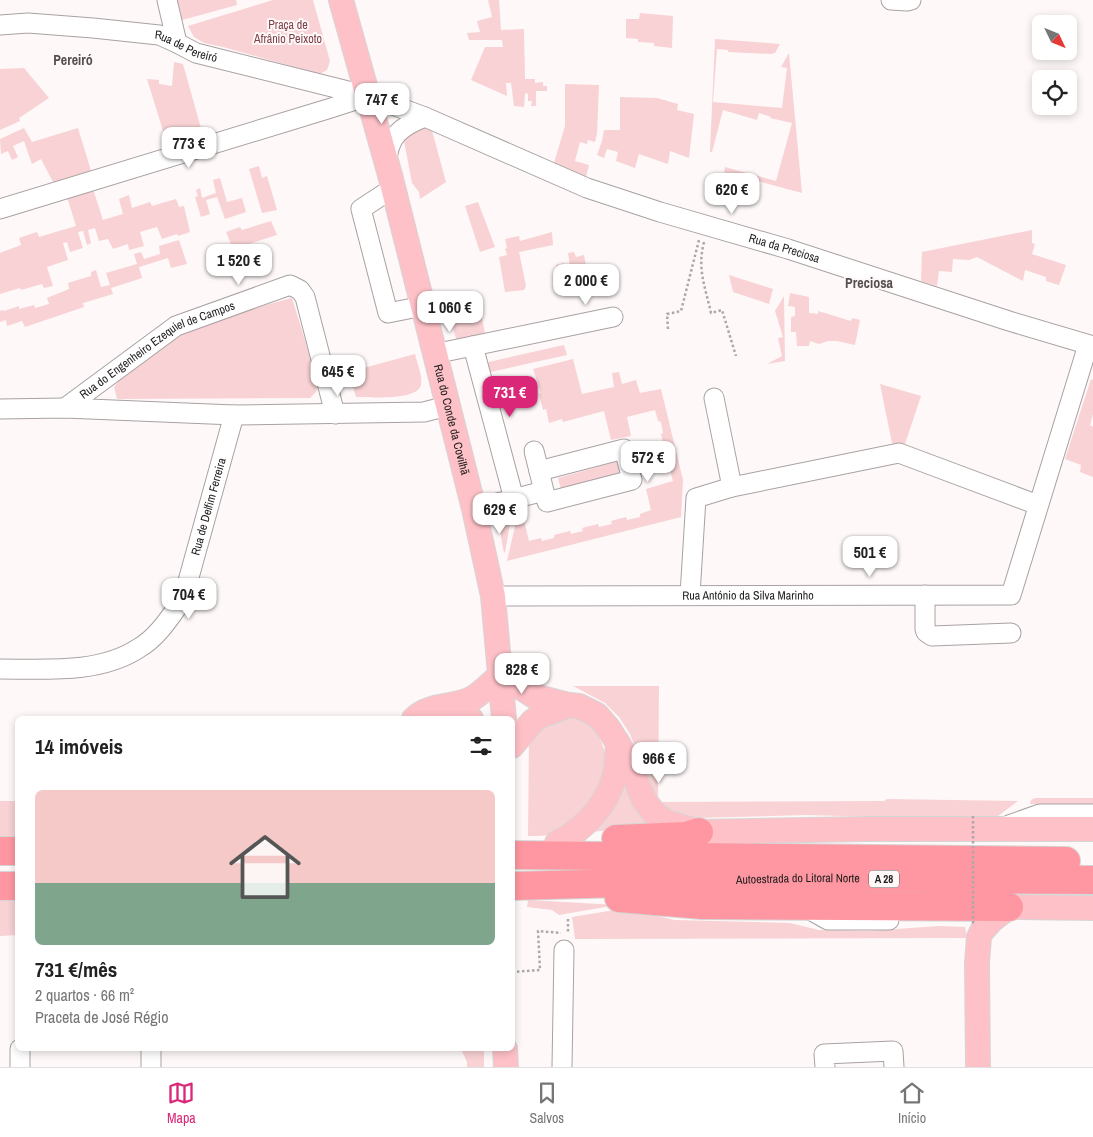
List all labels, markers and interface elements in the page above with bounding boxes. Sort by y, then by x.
north arrow [1032,15,1078,60]
map controls [1032,15,1077,115]
park label: Praça de Afrânio Peixoto [253,17,322,47]
street label: Rua de Pereiró [154,27,219,66]
district label: Pereiró [53,51,93,69]
button: locate [1032,70,1077,115]
pin: 747 € [347,82,417,125]
text: 747 € [366,88,398,110]
pin: 773 € [154,126,224,169]
text: 773 € [173,132,205,154]
pin: 620 € [697,172,767,215]
text: 620 € [716,178,748,200]
street label: Rua da Preciosa [747,230,822,267]
pin: 1 520 € [193,244,285,286]
text: 1 520 € [217,249,261,271]
pin: 2 000 € [540,264,632,306]
text: 2 000 € [564,269,608,291]
district label: Preciosa [845,274,894,292]
pin: 1 060 € [404,290,496,333]
text: 1 060 € [428,296,472,318]
street label: Rua do Engenheiro Ezequiel de Campos [76,297,237,402]
pin: 645 € [303,354,373,397]
text: 645 € [322,360,354,382]
street label: Rua do Conde da Covilhã [430,363,473,477]
pin: 731 € [475,376,545,418]
text: 731 € [494,381,526,403]
pin: 572 € [613,440,683,483]
text: 572 € [632,446,664,468]
street label: Rua de Delfim Ferreira [188,456,230,557]
pin: 629 € [465,492,535,535]
text: 629 € [484,498,516,520]
pin: 501 € [835,536,905,578]
text: 501 € [854,541,886,563]
pin: 704 € [154,578,224,620]
text: 704 € [173,583,205,605]
street label: Rua António da Silva Marinho [682,587,814,604]
pin: 828 € [487,652,557,695]
text: 828 € [506,658,538,680]
text: 14 imóveis [35,732,123,761]
icon: filters [467,732,495,760]
pin: 966 € [624,742,694,784]
text: 966 € [643,747,675,769]
icon: home [220,822,310,912]
street label: Autoestrada do Litoral Norte [735,870,860,888]
road number: A 28 [869,871,899,888]
text: 731 €/mês [35,955,117,984]
text: 2 quartos · 66 m² [35,984,134,1006]
text: Praceta de José Régio [35,1006,168,1028]
tab: Mapa [167,1079,196,1127]
tab: Salvos [530,1079,564,1127]
tab: Início [898,1079,926,1127]

